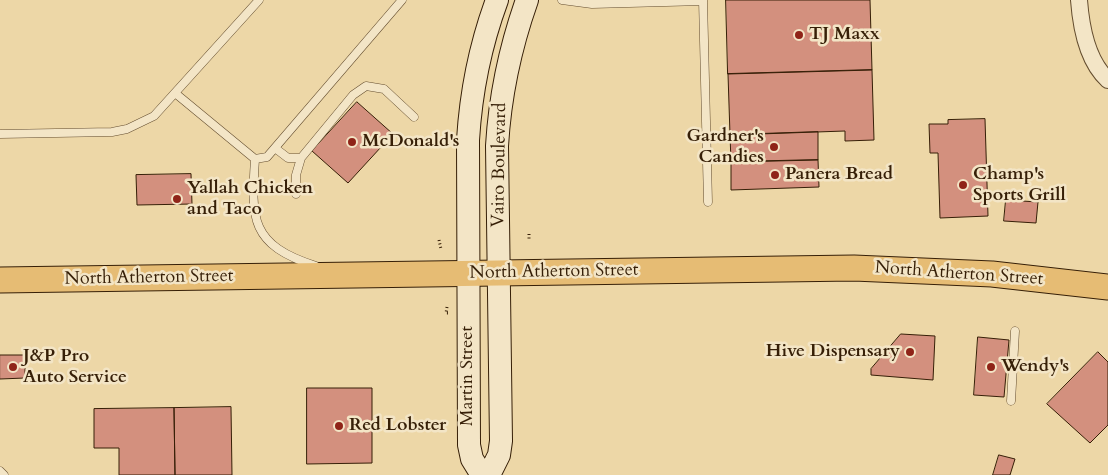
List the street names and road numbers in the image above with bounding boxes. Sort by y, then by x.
street label: Vairo Boulevard [488,102,512,228]
street label: North Atherton Street [874,257,1044,291]
street label: North Atherton Street [469,260,639,284]
street label: North Atherton Street [64,266,234,290]
street label: Martin Street [457,326,479,426]

